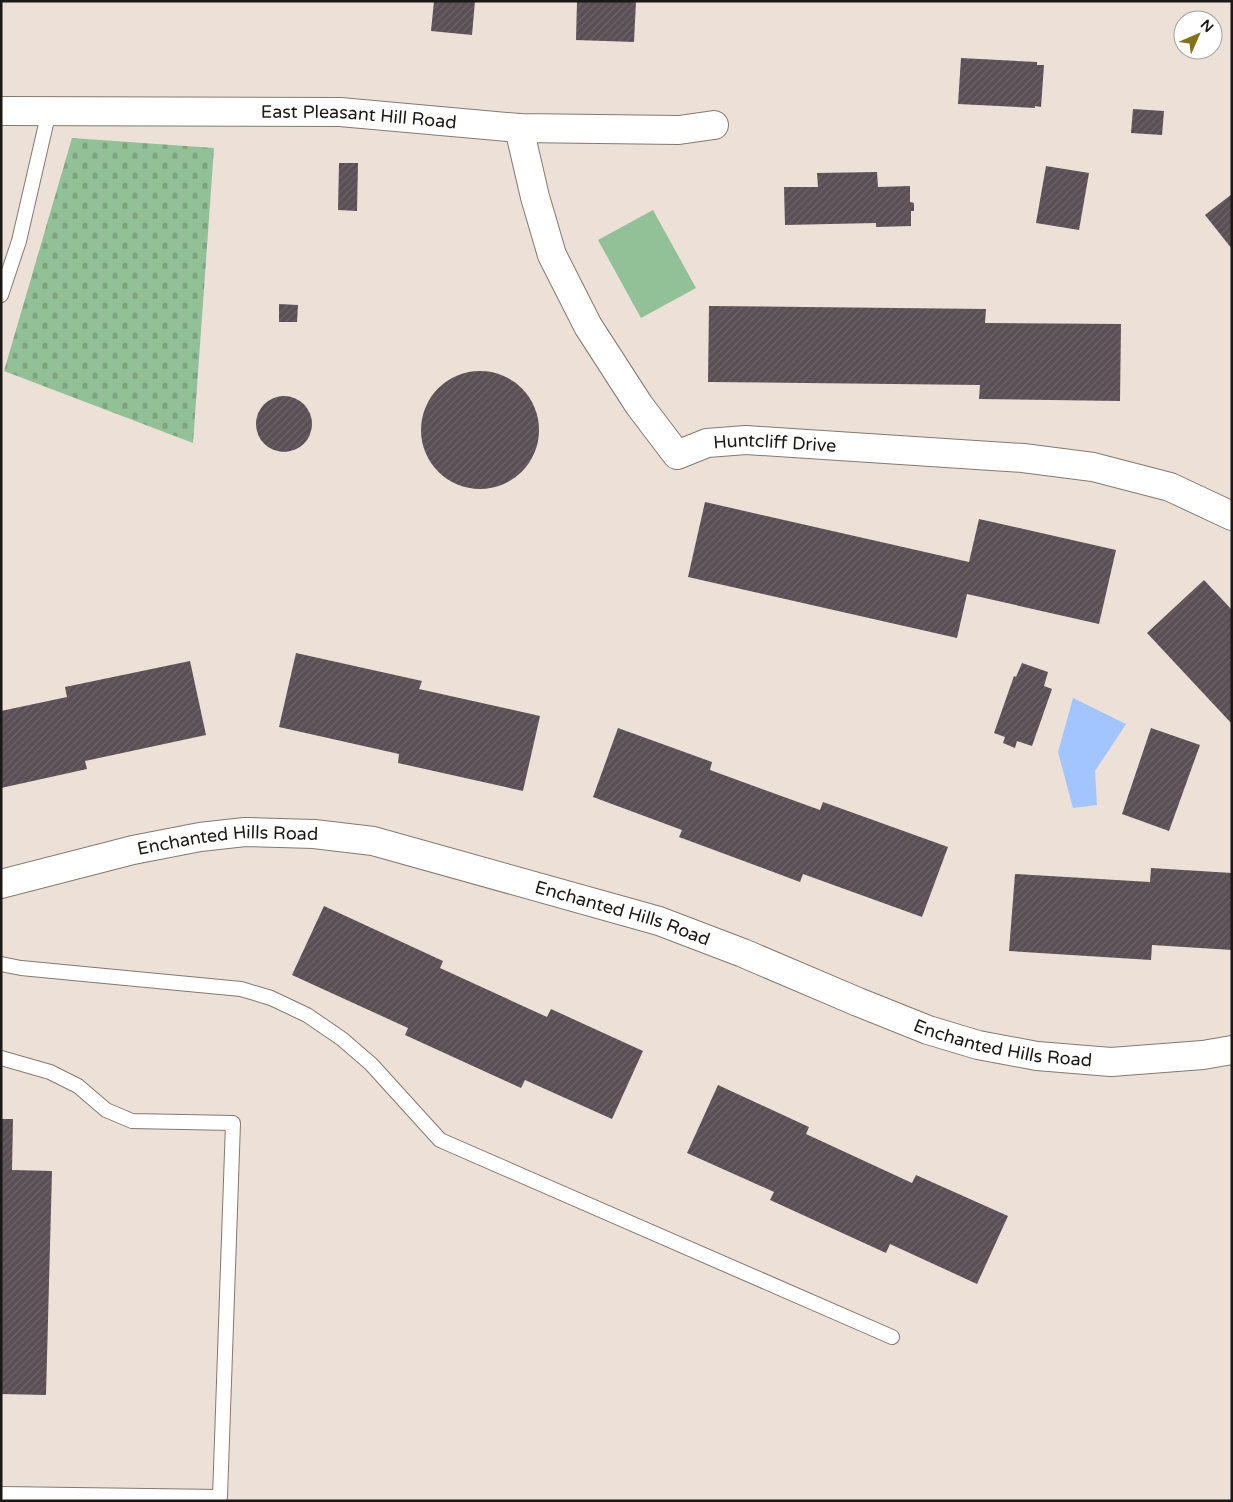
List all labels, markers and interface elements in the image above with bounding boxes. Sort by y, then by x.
north arrow [1173,10,1223,60]
text: N [1197,16,1217,36]
street label: East Pleasant Hill Road [261,101,458,133]
street label: Huntcliff Drive [712,429,837,457]
street label: Enchanted Hills Road [135,821,319,860]
street label: Enchanted Hills Road [532,876,713,950]
street label: Enchanted Hills Road [910,1014,1093,1071]

